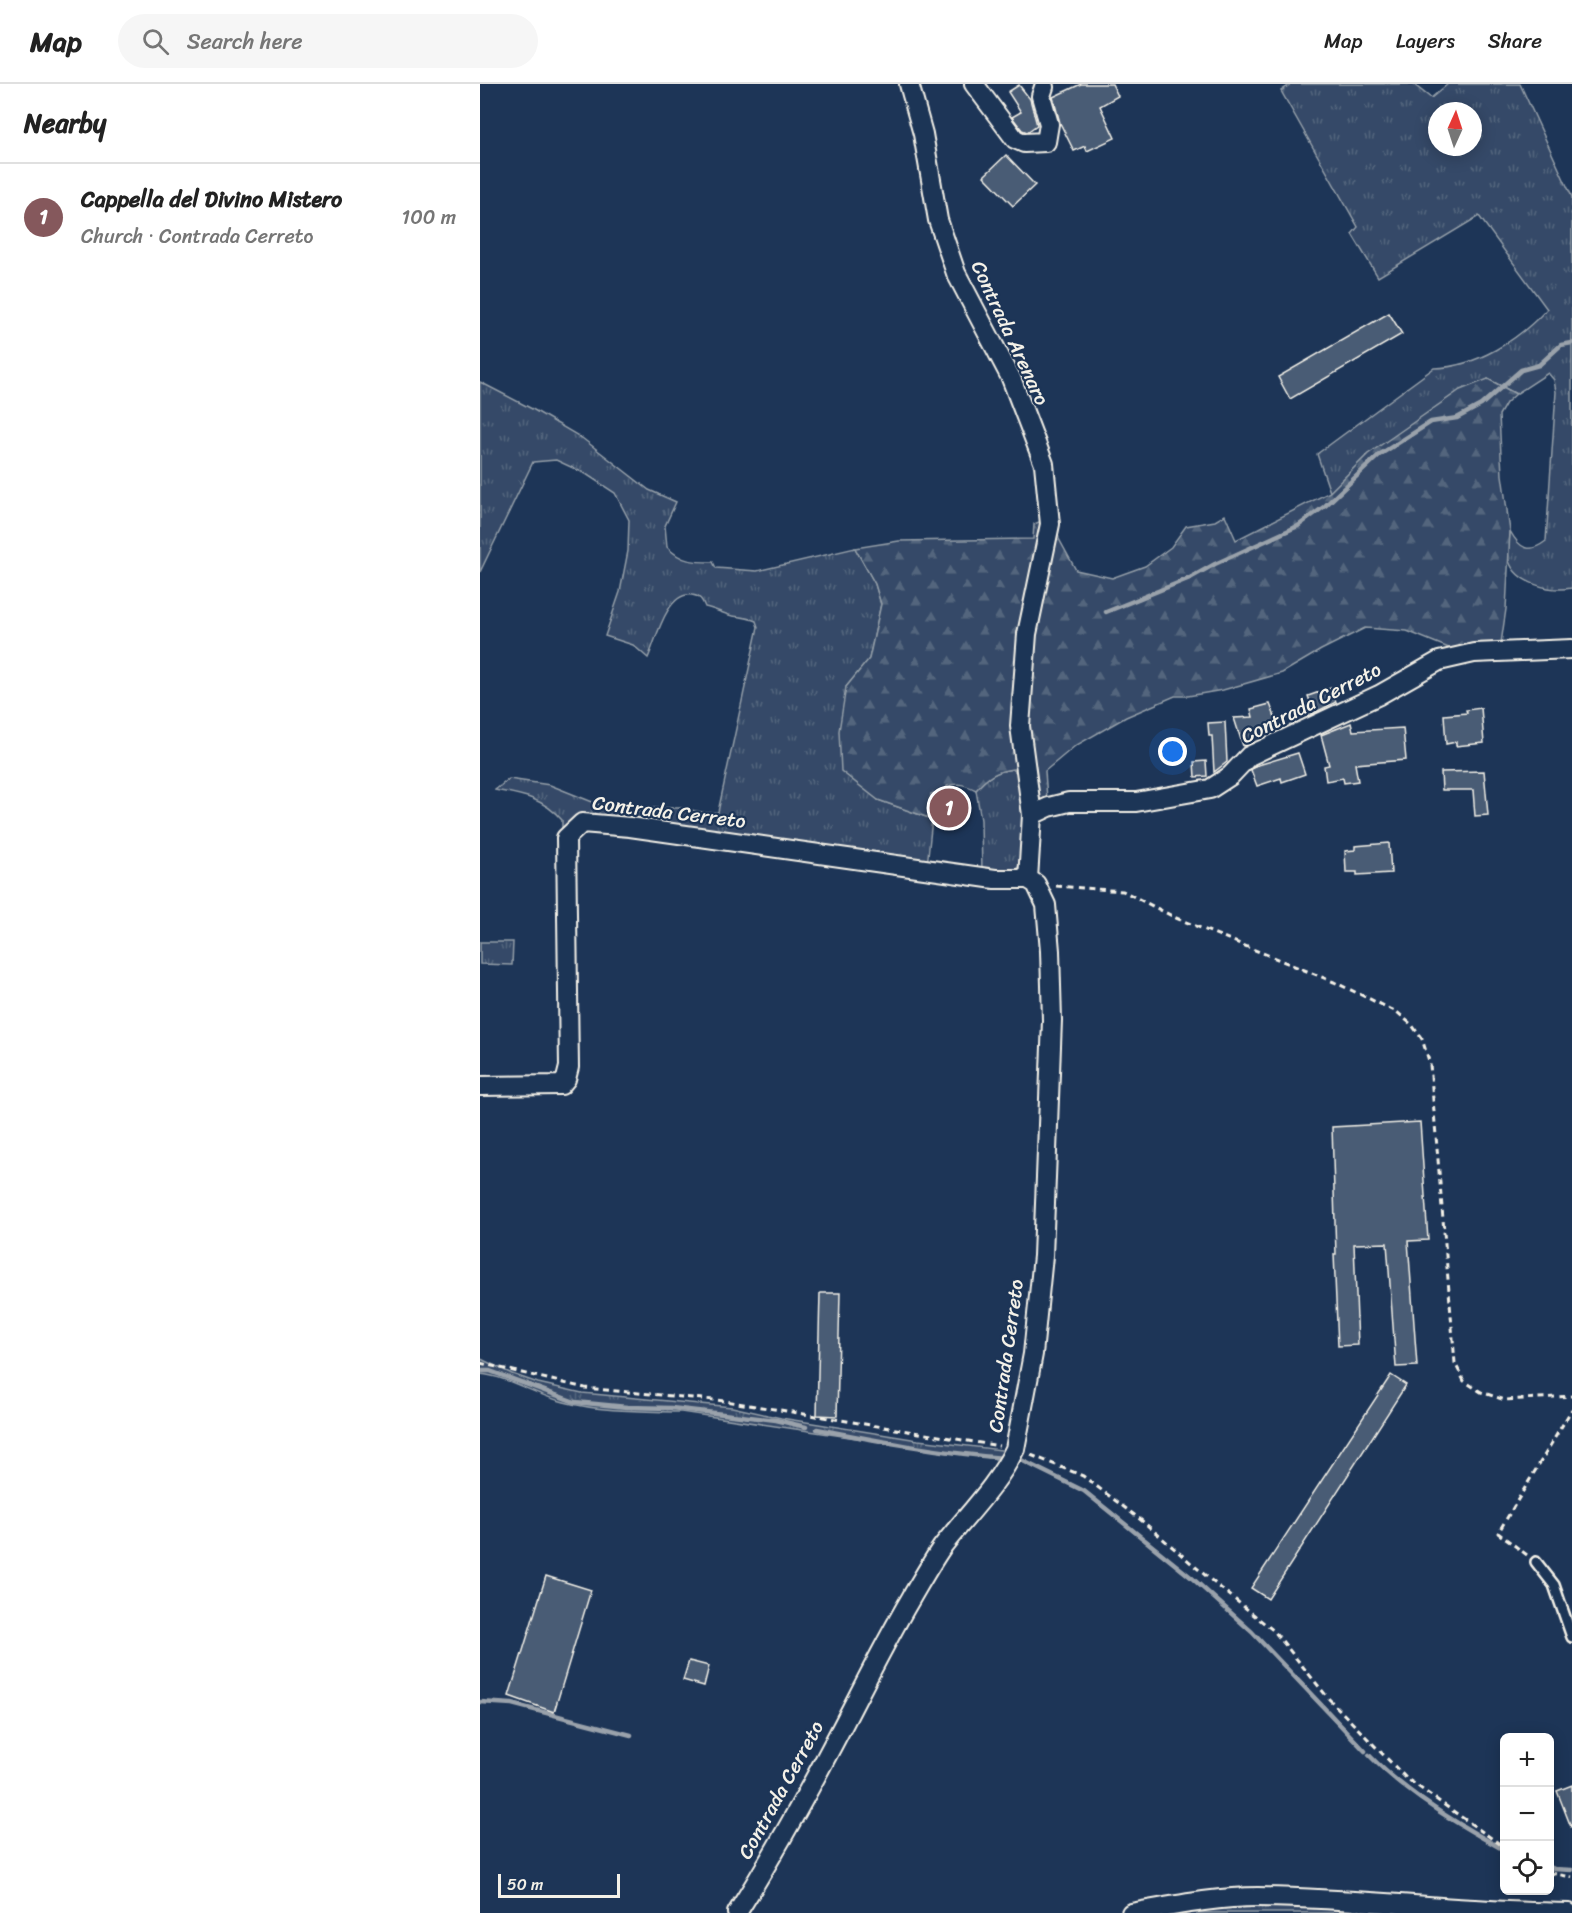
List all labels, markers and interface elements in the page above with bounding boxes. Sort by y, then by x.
search box [118,14,538,68]
text: Map [30,17,82,66]
text: Search here [187,22,303,61]
text: Map [1324,22,1363,60]
text: Layers [1396,22,1455,60]
text: Share [1488,22,1542,60]
icon: search [139,25,172,58]
text: Nearby [24,100,106,146]
north arrow [1428,102,1482,156]
text: Cappella del Divino Mistero [81,180,342,219]
text: 1 [39,200,48,235]
text: 100 m [402,200,456,235]
text: Church · Contrada Cerreto [81,219,313,254]
street label: Contrada Arenaro [961,255,1059,412]
street label: Contrada Cerreto [1234,652,1388,754]
your location [1158,737,1187,766]
street label: Contrada Cerreto [590,785,748,839]
pin: 1 [930,786,968,830]
street label: Contrada Cerreto [978,1277,1034,1435]
street label: Contrada Cerreto [728,1714,834,1866]
map controls [1500,1733,1554,1895]
button: + [1500,1733,1554,1787]
button: − [1500,1787,1554,1841]
button: locate [1500,1841,1554,1895]
text: 50 m [507,1870,543,1899]
scale bar [498,1871,620,1898]

